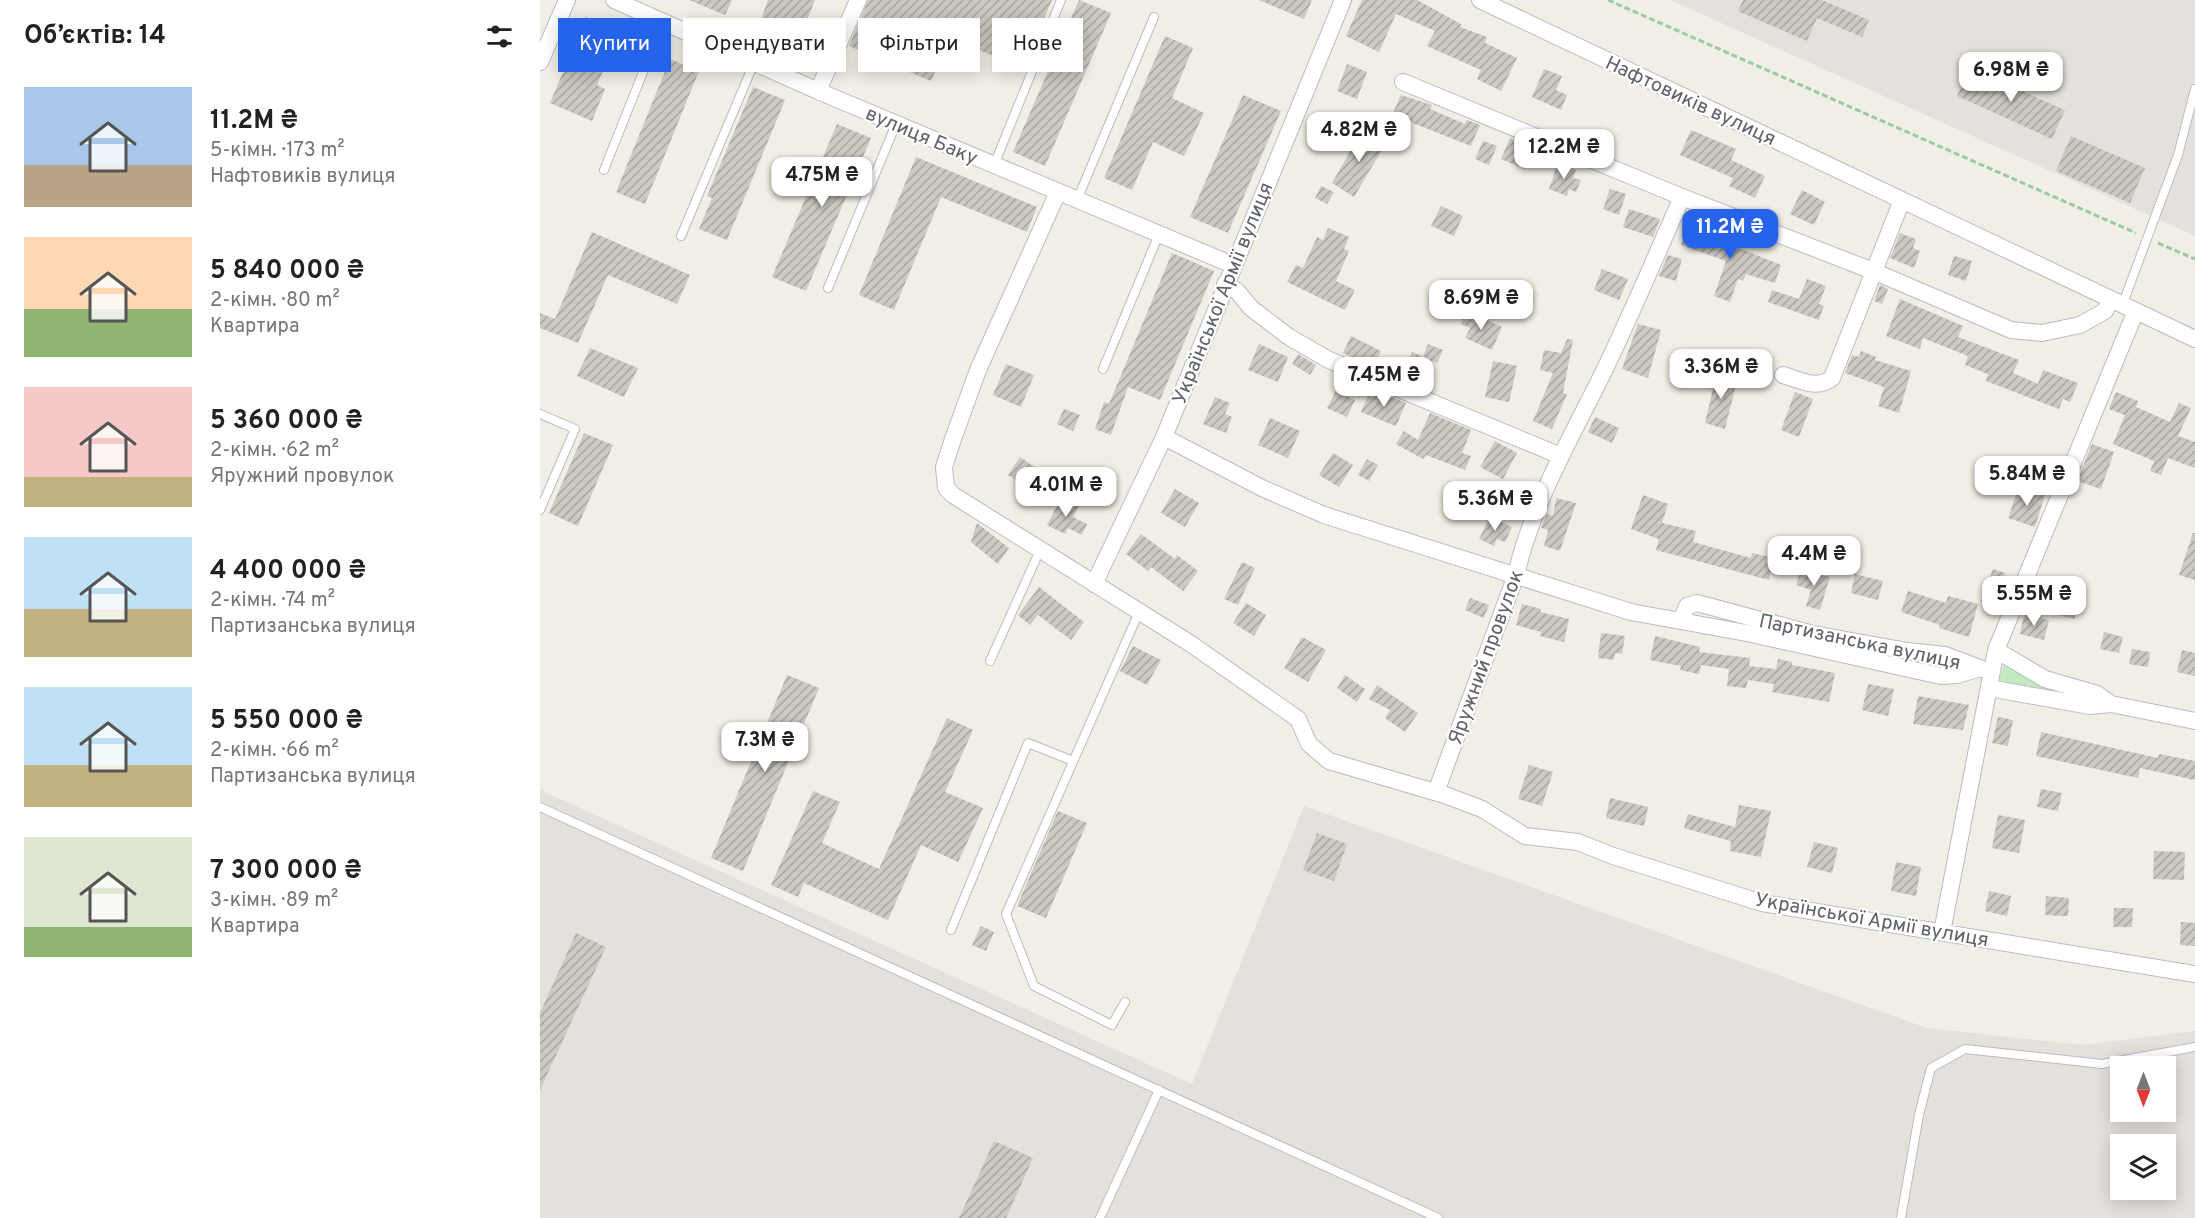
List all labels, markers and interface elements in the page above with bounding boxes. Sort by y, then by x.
chip: Купити [558,18,671,72]
chip: Орендувати [683,18,846,72]
chip: Фільтри [858,18,980,72]
chip: Нове [992,18,1083,72]
text: Об’єктів: 14 [24,20,166,53]
icon: filters [483,20,516,53]
street label: Нафтовиків вулиця [1601,51,1780,153]
pin: 6.98M ₴ [1956,52,2066,103]
text: 6.98M ₴ [1973,58,2049,84]
street label: вулиця Баку [861,101,981,172]
text: 11.2M ₴ [210,105,298,138]
icon: home [72,111,144,183]
pin: 4.82M ₴ [1304,112,1414,163]
text: 4.82M ₴ [1321,118,1397,144]
pin: 12.2M ₴ [1509,129,1619,180]
text: 12.2M ₴ [1528,135,1600,161]
text: 5-кімн. · 173 m² [210,138,345,164]
pin: 4.75M ₴ [767,157,877,208]
text: 4.75M ₴ [785,163,859,189]
text: Нафтовиків вулиця [210,164,395,190]
street label: Української Армії вулиця [1167,179,1280,409]
pin: 11.2M ₴ [1675,209,1785,260]
text: 11.2M ₴ [1696,215,1764,241]
text: 5 840 000 ₴ [210,255,364,288]
icon: home [72,261,144,333]
pin: 8.69M ₴ [1426,280,1536,331]
text: 8.69M ₴ [1443,286,1519,312]
text: 2-кімн. · 80 m² [210,288,340,314]
text: Квартира [210,314,299,340]
pin: 3.36M ₴ [1666,349,1776,400]
text: 3.36M ₴ [1684,355,1759,381]
pin: 7.45M ₴ [1329,357,1439,408]
text: 7.45M ₴ [1348,363,1420,389]
text: 5 360 000 ₴ [210,405,363,438]
icon: home [72,411,144,483]
text: 2-кімн. · 62 m² [210,438,339,464]
pin: 5.84M ₴ [1972,456,2082,507]
text: 5.84M ₴ [1989,462,2065,488]
text: Яружний провулок [210,464,394,490]
pin: 4.01M ₴ [1011,467,1121,518]
text: 4.01M ₴ [1029,473,1103,499]
pin: 5.36M ₴ [1440,481,1550,532]
text: 5.36M ₴ [1457,487,1533,513]
pin: 4.4M ₴ [1765,536,1863,587]
text: 4.4M ₴ [1782,542,1846,568]
text: 4 400 000 ₴ [210,555,366,588]
icon: home [72,561,144,633]
street label: Яружний провулок [1443,567,1531,749]
pin: 5.55M ₴ [1979,576,2089,627]
text: 5.55M ₴ [1996,582,2072,608]
text: 2-кімн. · 74 m² [210,588,335,614]
street label: Партизанська вулиця [1756,609,1963,677]
text: Партизанська вулиця [210,614,416,640]
text: 5 550 000 ₴ [210,705,363,738]
icon: home [72,711,144,783]
pin: 7.3M ₴ [716,722,814,773]
text: 7.3M ₴ [735,728,795,754]
text: 2-кімн. · 66 m² [210,738,339,764]
text: Партизанська вулиця [210,764,416,790]
text: 7 300 000 ₴ [210,855,362,888]
icon: home [72,861,144,933]
text: 3-кімн. · 89 m² [210,888,338,914]
street label: Української Армії вулиця [1753,888,1991,954]
text: Квартира [210,914,299,940]
north arrow [2110,1056,2176,1122]
map controls [2110,1056,2176,1200]
button: layers [2110,1134,2176,1200]

